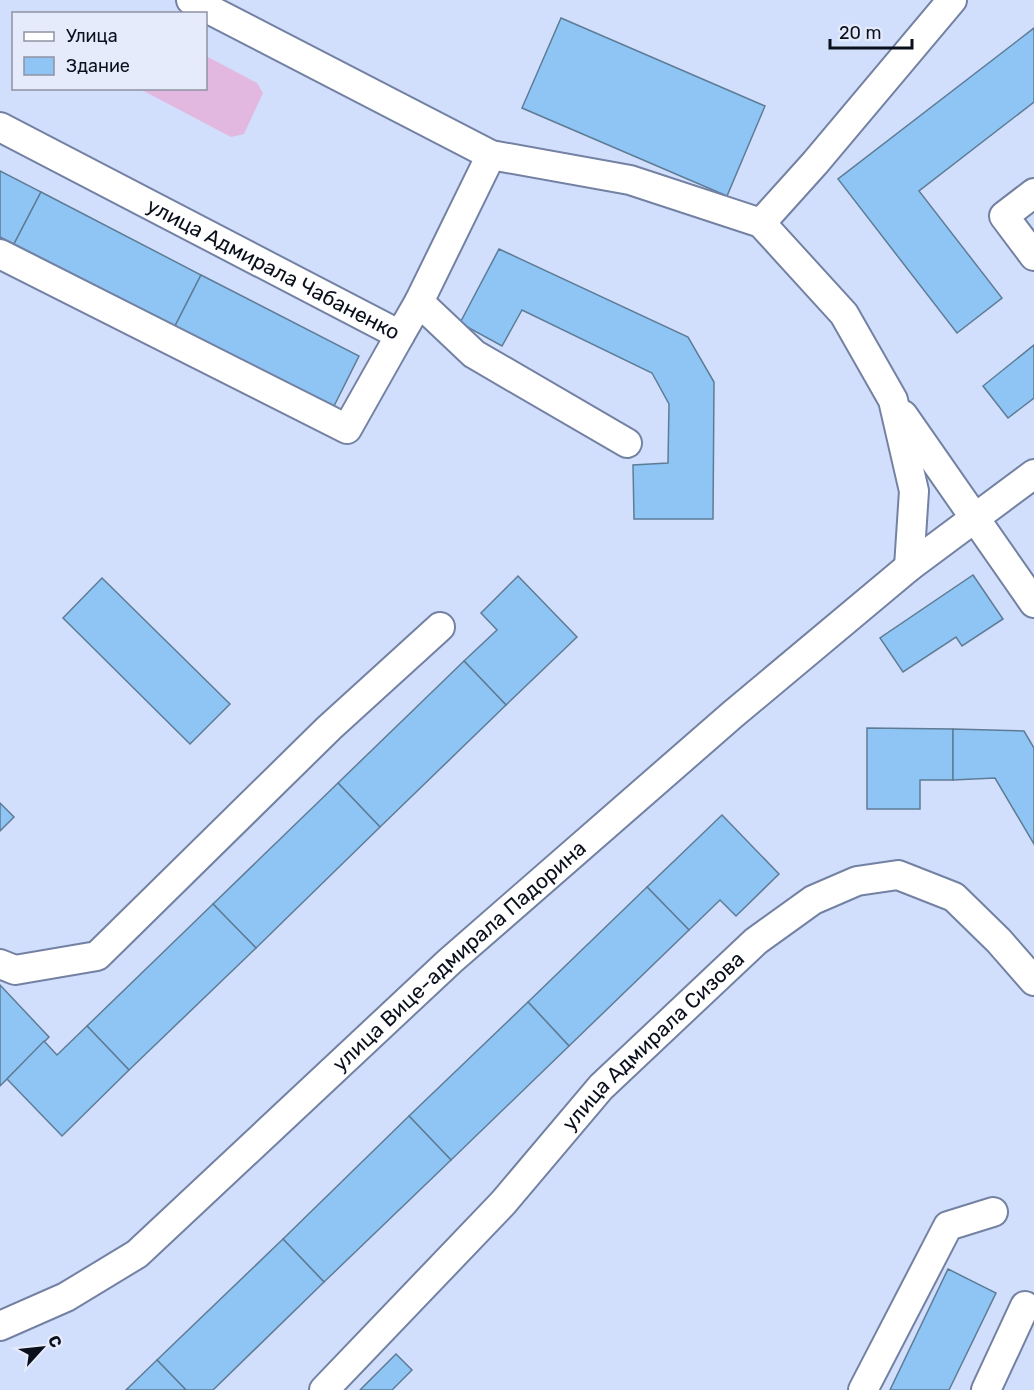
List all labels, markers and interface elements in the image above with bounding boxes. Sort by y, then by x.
legend [12,12,207,90]
scale bar [830,12,912,50]
text: 20 m [839,22,881,44]
text: Улица [66,25,118,47]
text: Здание [66,55,130,77]
street label: улица Адмирала Чабаненко [143,193,404,345]
street label: улица Вице-адмирала Падорина [327,835,591,1076]
street label: улица Адмирала Сизова [557,946,749,1136]
north arrow [12,1318,72,1378]
text: С [44,1332,66,1351]

